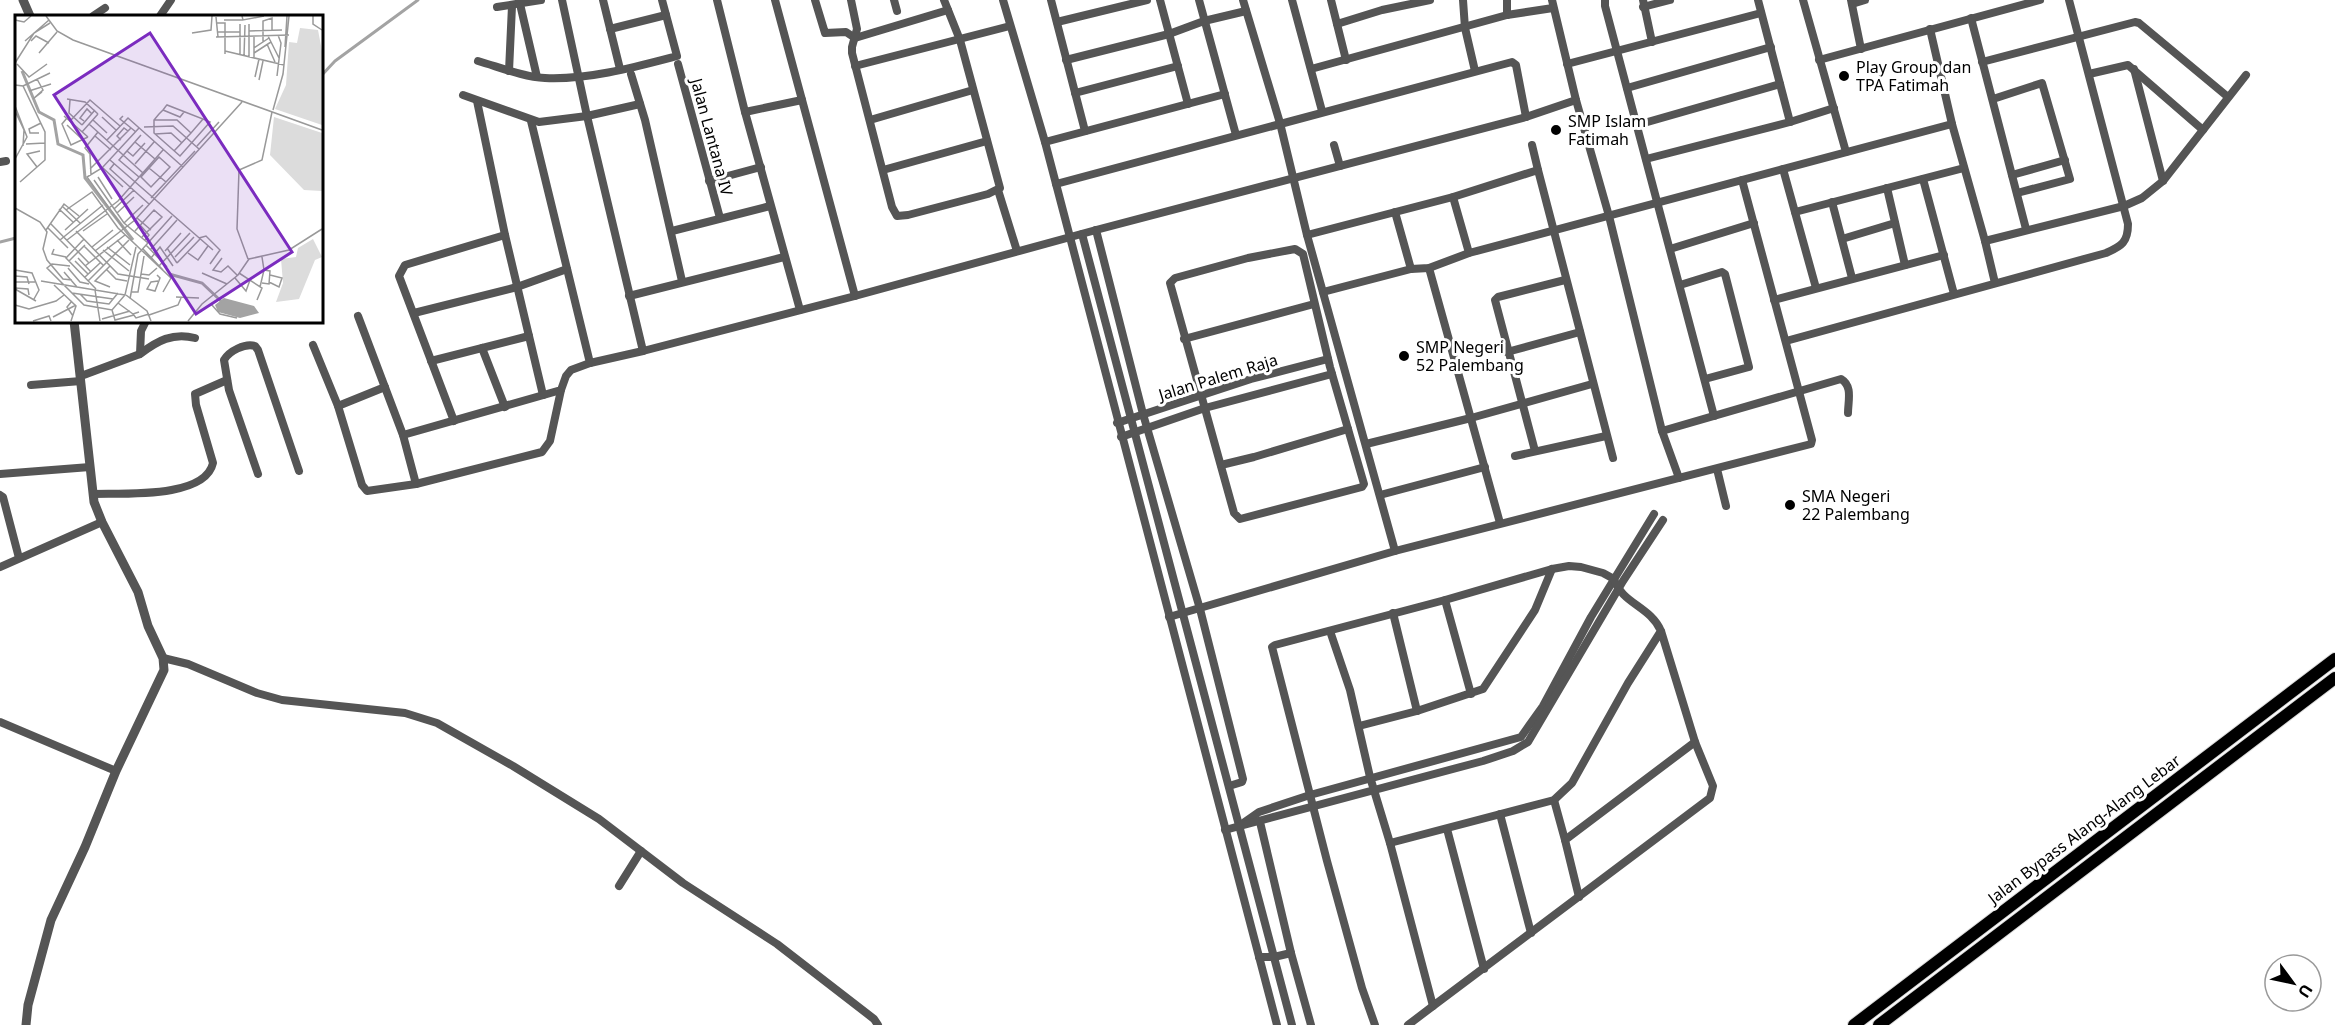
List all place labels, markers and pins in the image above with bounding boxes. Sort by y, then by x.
place label: Play Group dan TPA Fatimah [1856,56,1971,96]
marker: Play Group dan TPA Fatimah [1837,69,1851,83]
place label: SMP Islam Fatimah [1568,110,1646,150]
marker: SMP Islam Fatimah [1549,123,1563,137]
place label: SMP Negeri 52 Palembang [1416,336,1524,376]
marker: SMP Negeri 52 Palembang [1397,349,1411,363]
place label: SMA Negeri 22 Palembang [1802,485,1910,525]
marker: SMA Negeri 22 Palembang [1783,498,1797,512]

